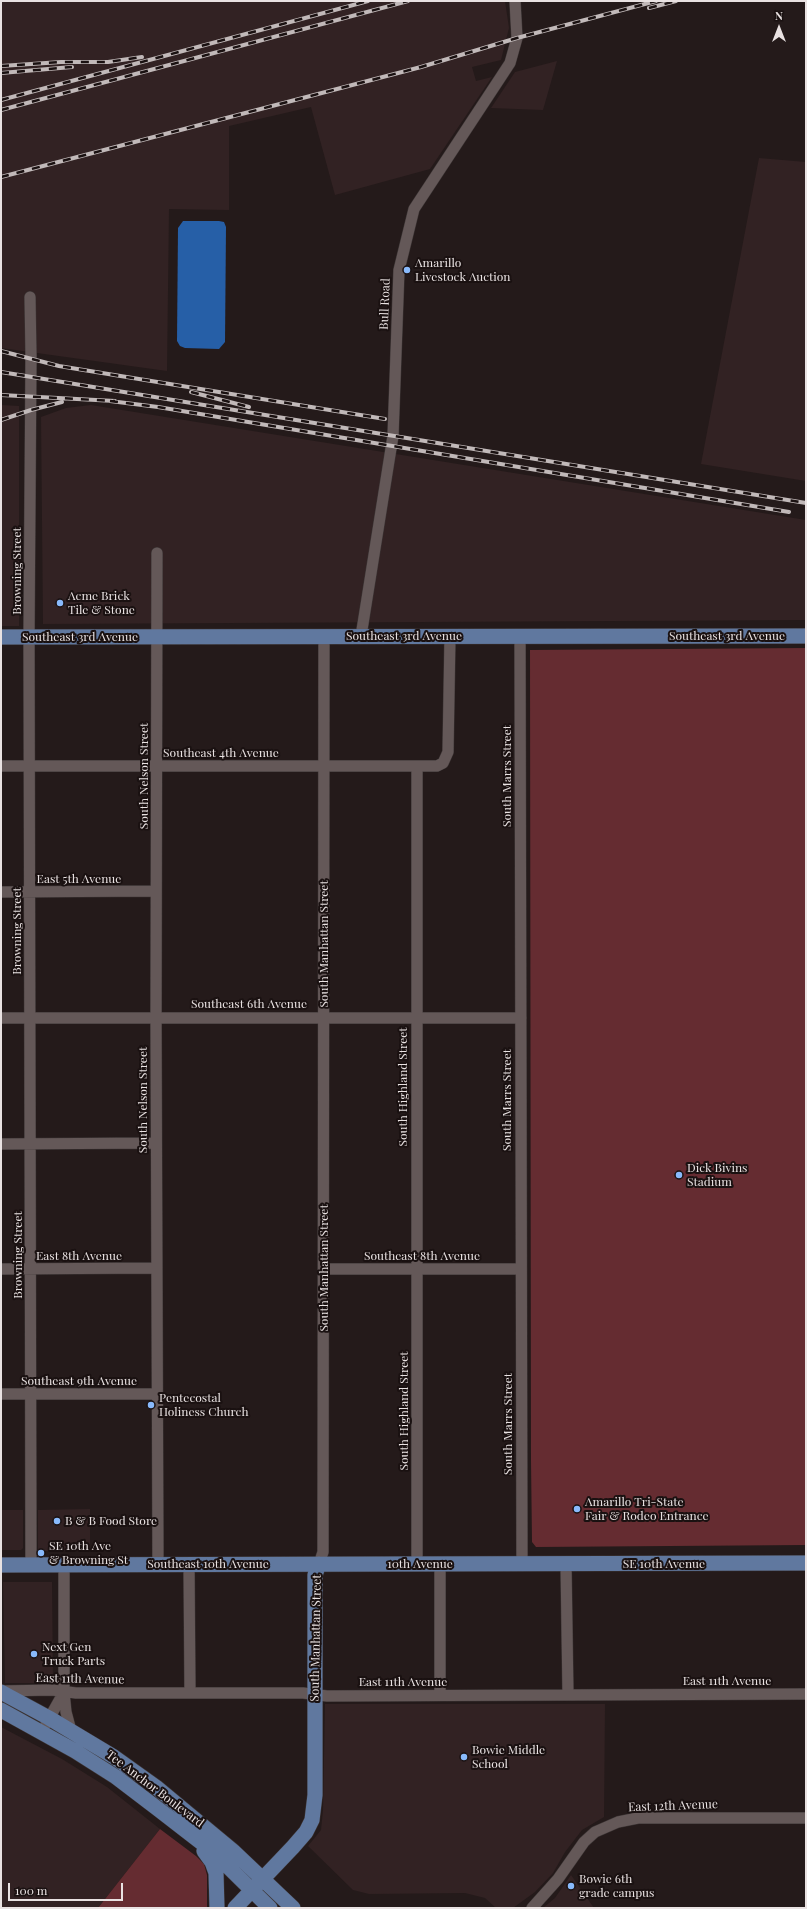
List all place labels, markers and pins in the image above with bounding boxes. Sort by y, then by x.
place label: Amarillo Livestock Auction [415,256,511,284]
marker: Amarillo Livestock Auction [402,265,412,275]
place label: Acme Brick Tile & Stone [68,589,135,617]
marker: Acme Brick Tile & Stone [55,598,65,608]
place label: Dick Bivins Stadium [687,1161,747,1189]
marker: Dick Bivins Stadium [674,1170,684,1180]
place label: Pentecostal Holiness Church [159,1391,248,1419]
marker: Pentecostal Holiness Church [146,1400,156,1410]
place label: Amarillo Tri-State Fair & Rodeo Entrance [585,1495,709,1523]
marker: Amarillo Tri-State Fair & Rodeo Entrance [572,1504,582,1514]
place label: B & B Food Store [65,1514,157,1528]
marker: B & B Food Store [52,1516,62,1526]
place label: SE 10th Ave & Browning St [49,1539,128,1567]
marker: SE 10th Ave & Browning St [36,1548,46,1558]
place label: Next Gen Truck Parts [42,1640,105,1668]
marker: Next Gen Truck Parts [29,1649,39,1659]
place label: Bowie Middle School [472,1743,545,1771]
marker: Bowie Middle School [459,1752,469,1762]
place label: Bowie 6th grade campus [579,1872,654,1900]
marker: Bowie 6th grade campus [566,1881,576,1891]

